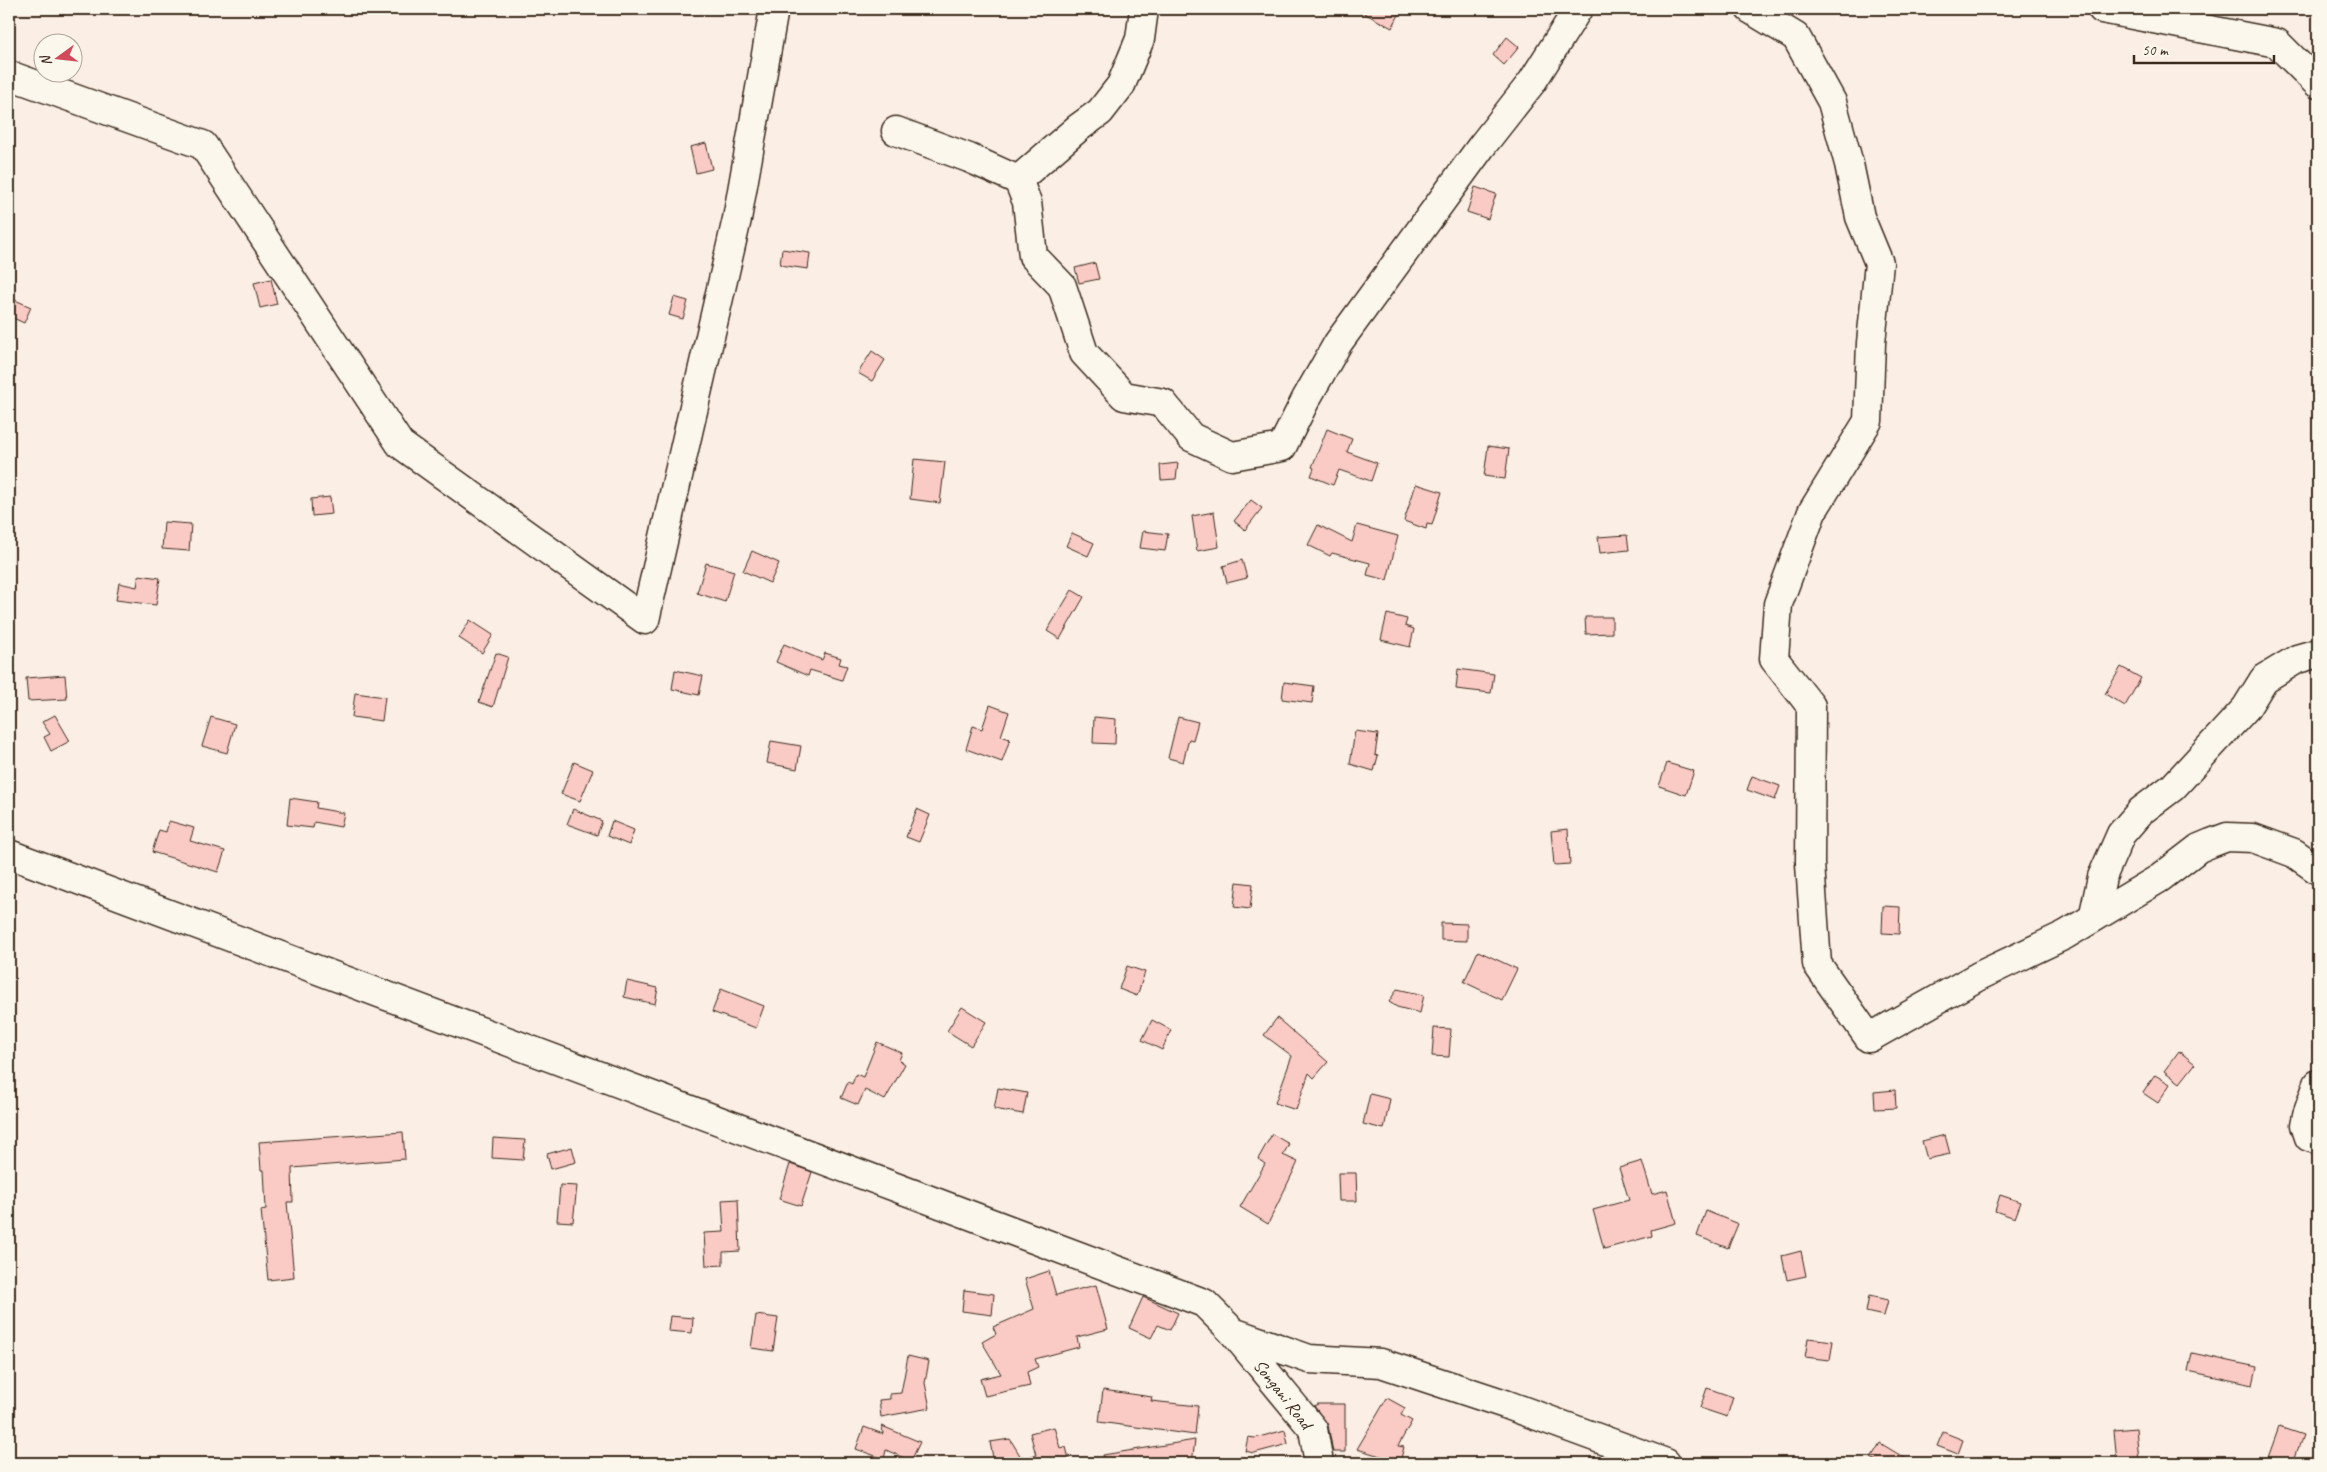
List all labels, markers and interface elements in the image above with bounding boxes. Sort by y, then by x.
north arrow [32,32,82,82]
scale bar [2134,32,2274,64]
text: 50 m [2142,41,2169,60]
text: N [36,53,55,68]
street label: Songani Road [1249,1355,1319,1436]

